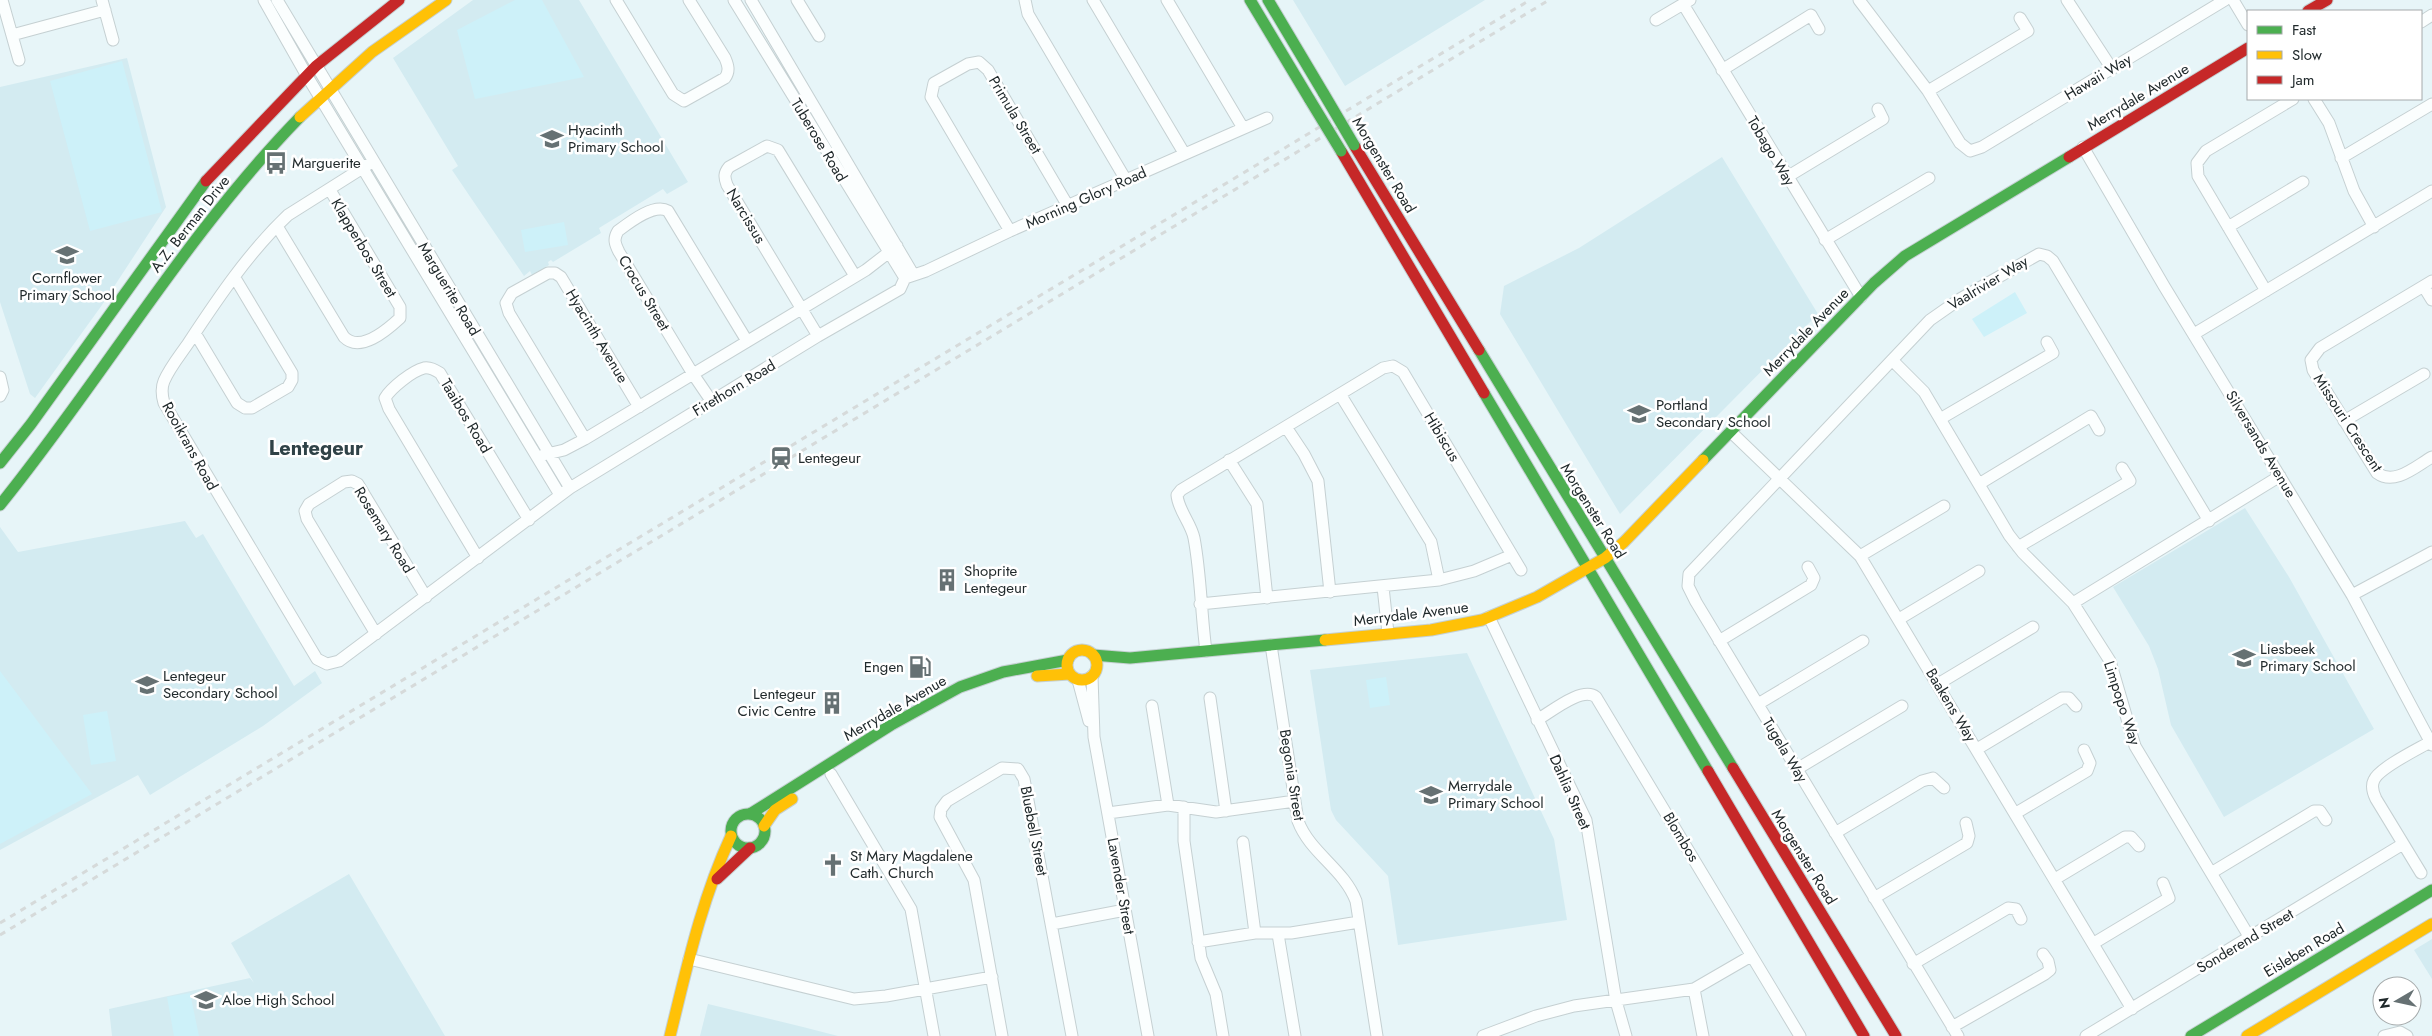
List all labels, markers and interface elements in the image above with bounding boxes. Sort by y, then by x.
legend [2247,10,2422,100]
text: Fast [2292,19,2316,41]
text: Slow [2292,44,2323,66]
street label: Hawaii Way [2060,48,2136,106]
street label: Merrydale Avenue [2083,58,2193,136]
text: Jam [2290,69,2315,91]
street label: Primula Street [983,72,1047,159]
street label: Tuberose Road [785,94,853,186]
street label: Tobago Way [1742,112,1801,190]
street label: Morgenster Road [1347,113,1421,217]
place label: Hyacinth Primary School [568,119,664,158]
school or university icon: Hyacinth Primary School [539,126,565,152]
bus stop icon: Marguerite [263,150,289,176]
place label: Marguerite [292,152,361,174]
street label: Morning Glory Road [1022,161,1150,235]
street label: A.Z. Berman Drive [145,171,235,277]
street label: Narcissus [721,184,771,248]
street label: Klapperbos Street [326,194,403,302]
street label: Marguerite Road [412,238,486,340]
school or university icon: Cornflower Primary School [54,242,80,268]
street label: Vaalrivier Way [1944,250,2033,316]
street label: Crocus Street [613,251,675,335]
place label: Cornflower Primary School [19,267,115,306]
street label: Merrydale Avenue [1758,283,1854,381]
street label: Hyacinth Avenue [560,285,634,387]
street label: Firethorn Road [688,354,780,422]
street label: Missouri Crescent [2308,370,2388,477]
street label: Taaibos Road [435,375,497,457]
street label: Silversands Avenue [2220,386,2302,502]
place label: Portland Secondary School [1656,394,1771,433]
street label: Rooikrans Road [157,398,223,494]
school or university icon: Portland Secondary School [1626,401,1652,427]
street label: Hibiscus [1419,408,1465,466]
district label: Lentegeur [269,434,364,463]
station icon: Lentegeur [768,445,794,471]
place label: Lentegeur [798,447,862,469]
street label: Morgenster Road [1555,459,1631,563]
street label: Rosemary Road [349,482,419,578]
place label: Shoprite Lentegeur [964,560,1028,599]
building icon: Shoprite Lentegeur [934,567,960,593]
street label: Merrydale Avenue [1352,596,1470,632]
place label: Liesbeek Primary School [2260,638,2356,677]
school or university icon: Liesbeek Primary School [2231,645,2257,671]
fuel station icon: Engen [907,654,933,680]
place label: Engen [864,656,904,678]
street label: Limpopo Way [2098,658,2146,748]
street label: Baakens Way [1920,664,1982,746]
place label: Lentegeur Secondary School [163,665,278,704]
street label: Merrydale Avenue [840,669,951,746]
school or university icon: Lentegeur Secondary School [134,672,160,698]
place label: Lentegeur Civic Centre [738,683,817,722]
building icon: Lentegeur Civic Centre [819,690,845,716]
street label: Tugela Way [1757,713,1813,787]
street label: Begonia Street [1274,728,1310,823]
street label: Dahlia Street [1544,751,1597,833]
place label: Merrydale Primary School [1448,775,1544,814]
school or university icon: Merrydale Primary School [1418,782,1444,808]
street label: Bluebell Street [1015,784,1054,878]
street label: Morgenster Road [1766,805,1842,909]
street label: Blombos [1658,808,1704,866]
street label: Lavender Street [1102,836,1140,936]
place label: St Mary Magdalene Cath. Church [850,845,973,884]
church icon: St Mary Magdalene Cath. Church [820,852,846,878]
street label: Sonderend Street [2192,903,2298,979]
street label: Eisleben Road [2260,917,2348,983]
north arrow [2372,976,2422,1026]
school or university icon: Aloe High School [193,987,219,1013]
place label: Aloe High School [222,989,334,1011]
text: N [2373,996,2395,1010]

